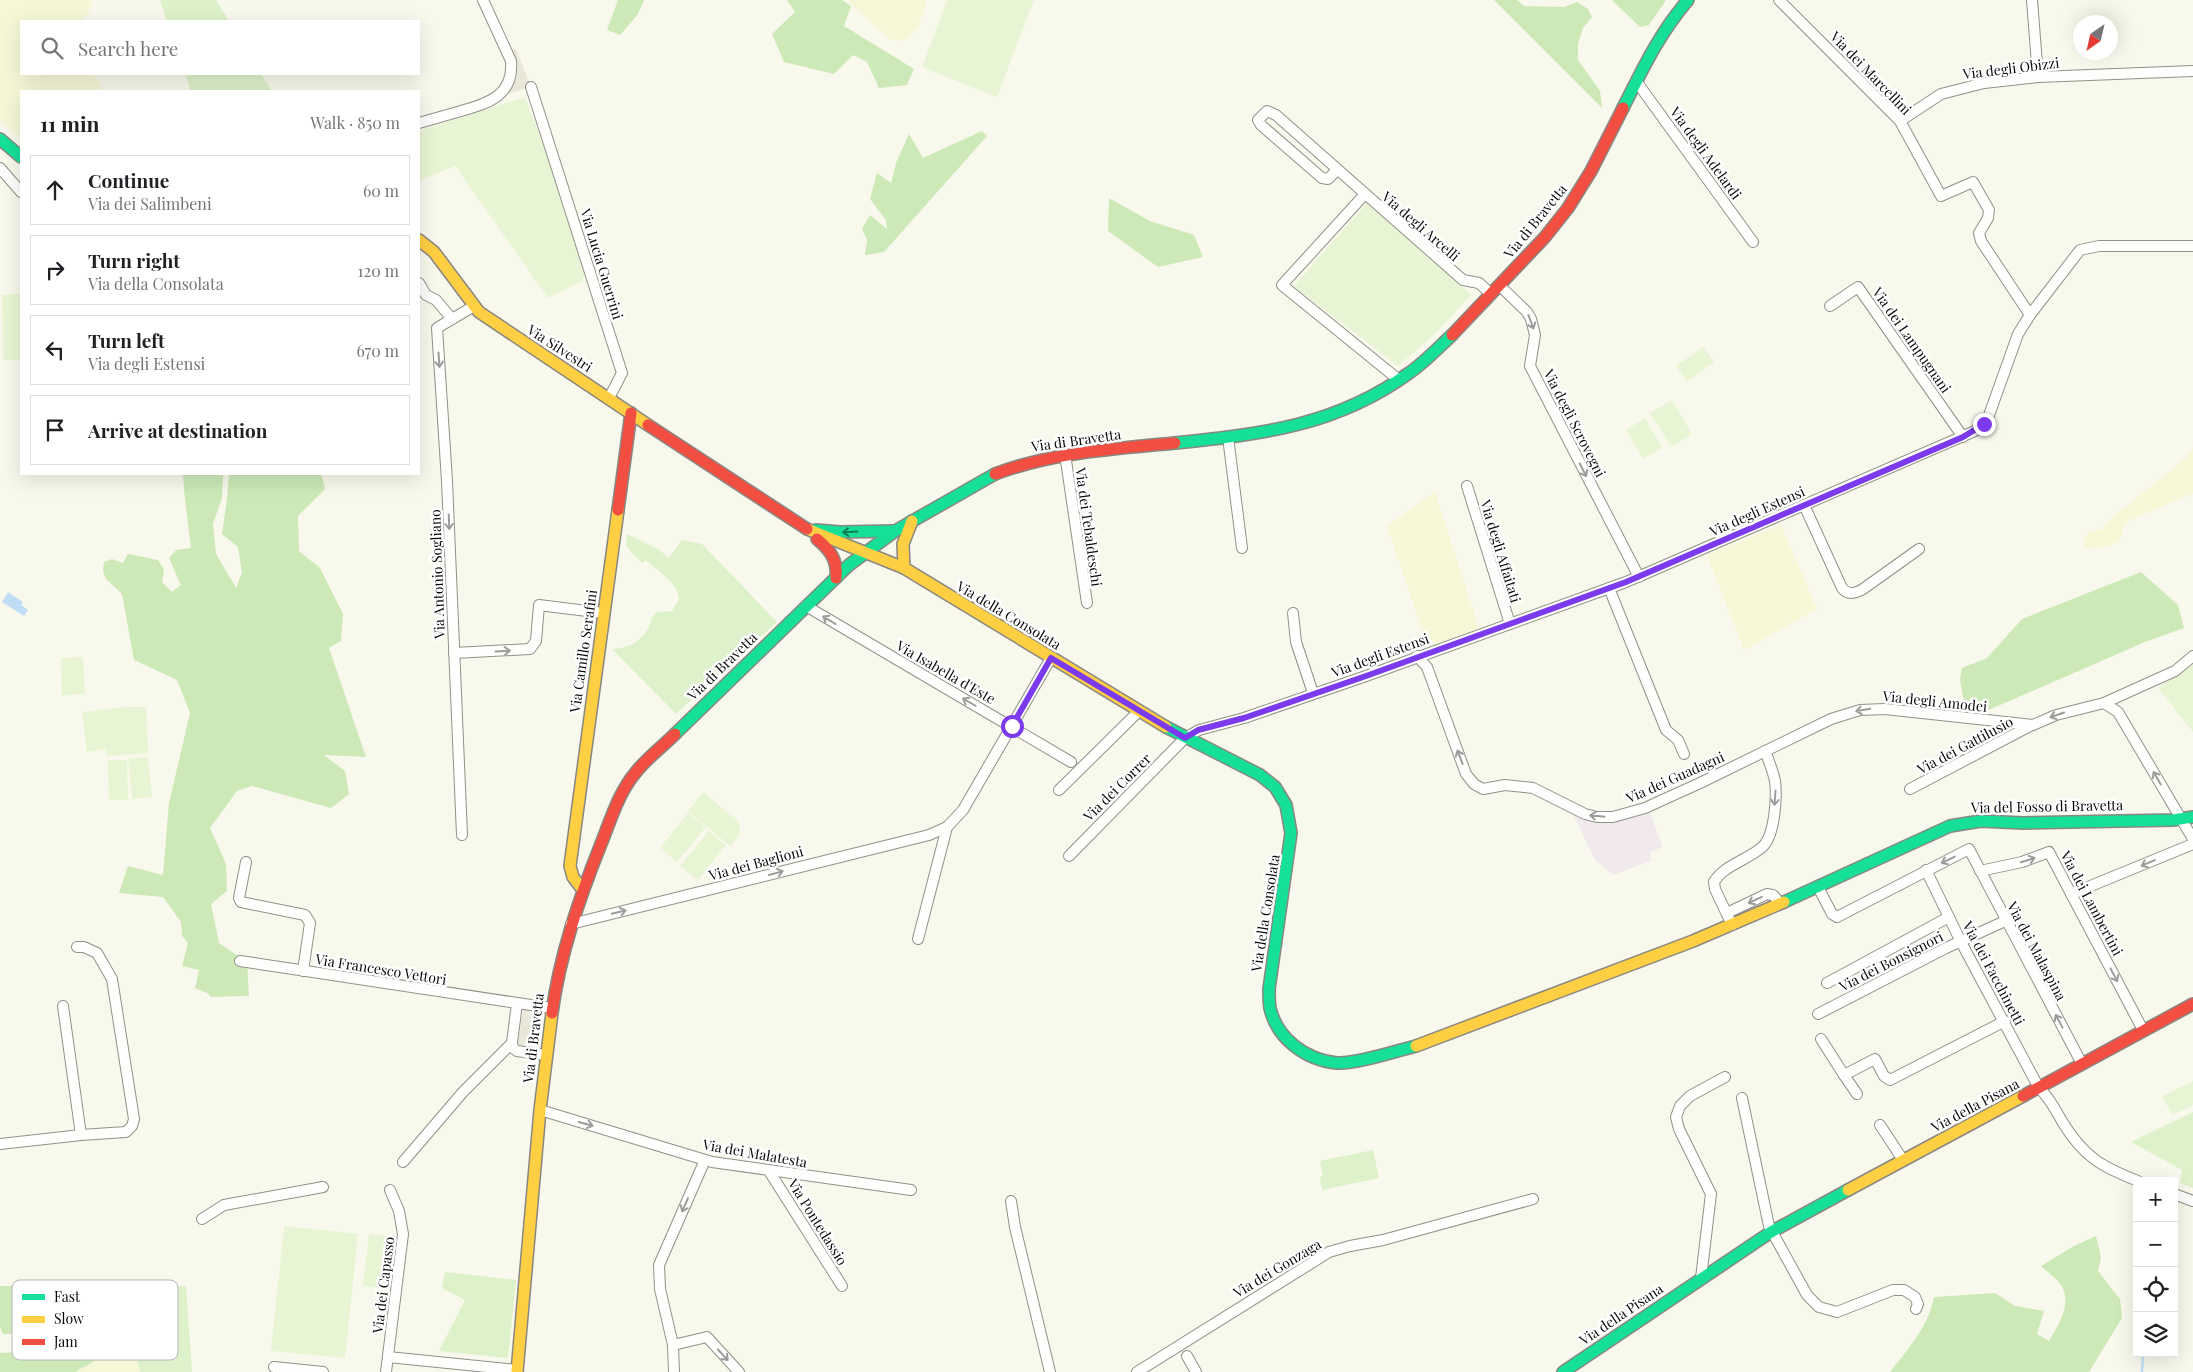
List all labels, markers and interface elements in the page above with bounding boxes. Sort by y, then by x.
north arrow [2073,15,2118,60]
search box [20,20,420,75]
street label: Via dei Marcellini [1826,26,1916,119]
icon: search [38,34,66,62]
text: Search here [78,35,178,61]
street label: Via degli Obizzi [1961,53,2060,83]
street label: Via degli Adelardi [1665,102,1746,203]
text: 11 min [40,109,100,137]
text: Walk · 850 m [310,112,400,133]
text: Continue [88,167,169,193]
icon: ahead [41,176,69,204]
text: 60 m [363,180,399,201]
street label: Via di Bravetta [1499,180,1571,263]
street label: Via degli Arcelli [1377,186,1464,265]
text: Via dei Salimbeni [88,193,212,214]
street label: Via Lucia Guerrini [576,206,628,322]
text: Turn right [88,247,180,273]
icon: right [41,256,69,284]
text: 120 m [358,260,399,281]
text: Via della Consolata [88,273,224,294]
street label: Via dei Lampugnani [1868,283,1956,397]
one-way arrow [1527,314,1536,329]
street label: Via Silvestri [523,319,596,376]
text: Turn left [88,327,165,353]
icon: left [41,336,69,364]
text: 670 m [356,340,399,361]
one-way arrow [435,352,444,368]
text: Via degli Estensi [88,353,205,374]
street label: Via degli Scrovegni [1539,365,1610,480]
route end [1973,413,1996,436]
icon: arrive [41,416,69,444]
text: Arrive at destination [88,417,268,443]
street label: Via di Bravetta [1029,424,1122,456]
one-way arrow [1579,462,1588,477]
street label: Via dei Tebaldeschi [1071,465,1107,588]
street label: Via degli Estensi [1705,481,1808,541]
street label: Via degli Affaitati [1476,496,1526,605]
street label: Via Antonio Sogliano [425,509,449,640]
one-way arrow [444,514,453,530]
one-way arrow [842,527,858,537]
street label: Via della Consolata [952,576,1065,654]
street label: Via Camillo Serafini [565,588,601,715]
one-way arrow [823,614,837,624]
street label: Via di Bravetta [682,628,761,705]
street label: Via degli Estensi [1328,629,1431,682]
street label: Via Isabella d'Este [892,635,999,708]
one-way arrow [495,647,511,656]
street label: Via degli Amodei [1881,686,1988,716]
one-way arrow [962,697,977,707]
one-way arrow [1855,706,1871,716]
one-way arrow [2050,711,2066,720]
street label: Via dei Gattilusio [1913,712,2017,779]
route start [1001,715,1024,738]
street label: Via dei Guadagni [1622,747,1727,808]
street label: Via dei Correr [1078,748,1156,826]
one-way arrow [1455,750,1464,765]
one-way arrow [2151,771,2161,785]
one-way arrow [1770,790,1779,806]
street label: Via del Fosso di Bravetta [1970,795,2123,817]
one-way arrow [1589,811,1605,821]
street label: Via dei Baglioni [706,841,805,885]
street label: Via dei Lambertini [2056,846,2128,959]
street label: Via della Consolata [1246,853,1284,974]
one-way arrow [1941,855,1956,865]
one-way arrow [2019,855,2035,865]
one-way arrow [2141,859,2156,869]
one-way arrow [768,867,784,877]
one-way arrow [1747,895,1762,905]
street label: Via dei Malaspina [2002,897,2071,1004]
one-way arrow [610,907,626,916]
street label: Via dei Facchinetti [1958,917,2029,1028]
street label: Via dei Bonsignori [1835,927,1946,996]
street label: Via Francesco Vettori [313,949,448,989]
one-way arrow [2110,967,2119,982]
street label: Via di Bravetta [518,992,548,1085]
one-way arrow [2053,1014,2063,1029]
street label: Via della Pisana [1927,1074,2022,1137]
one-way arrow [578,1120,594,1130]
street label: Via dei Malatesta [700,1134,809,1172]
street label: Via Pontedassio [783,1174,852,1269]
map controls [2133,1177,2178,1357]
button: + [2133,1177,2178,1222]
one-way arrow [680,1197,690,1212]
button: − [2133,1222,2178,1267]
street label: Via dei Gonzaga [1229,1234,1324,1302]
street label: Via dei Capasso [368,1235,398,1336]
button: locate [2133,1267,2178,1312]
street label: Via della Pisana [1575,1279,1667,1350]
legend [12,1280,178,1360]
text: Fast [54,1287,81,1306]
text: Slow [54,1309,84,1328]
button: layers [2133,1312,2178,1357]
text: Jam [53,1332,78,1351]
one-way arrow [717,1348,729,1361]

